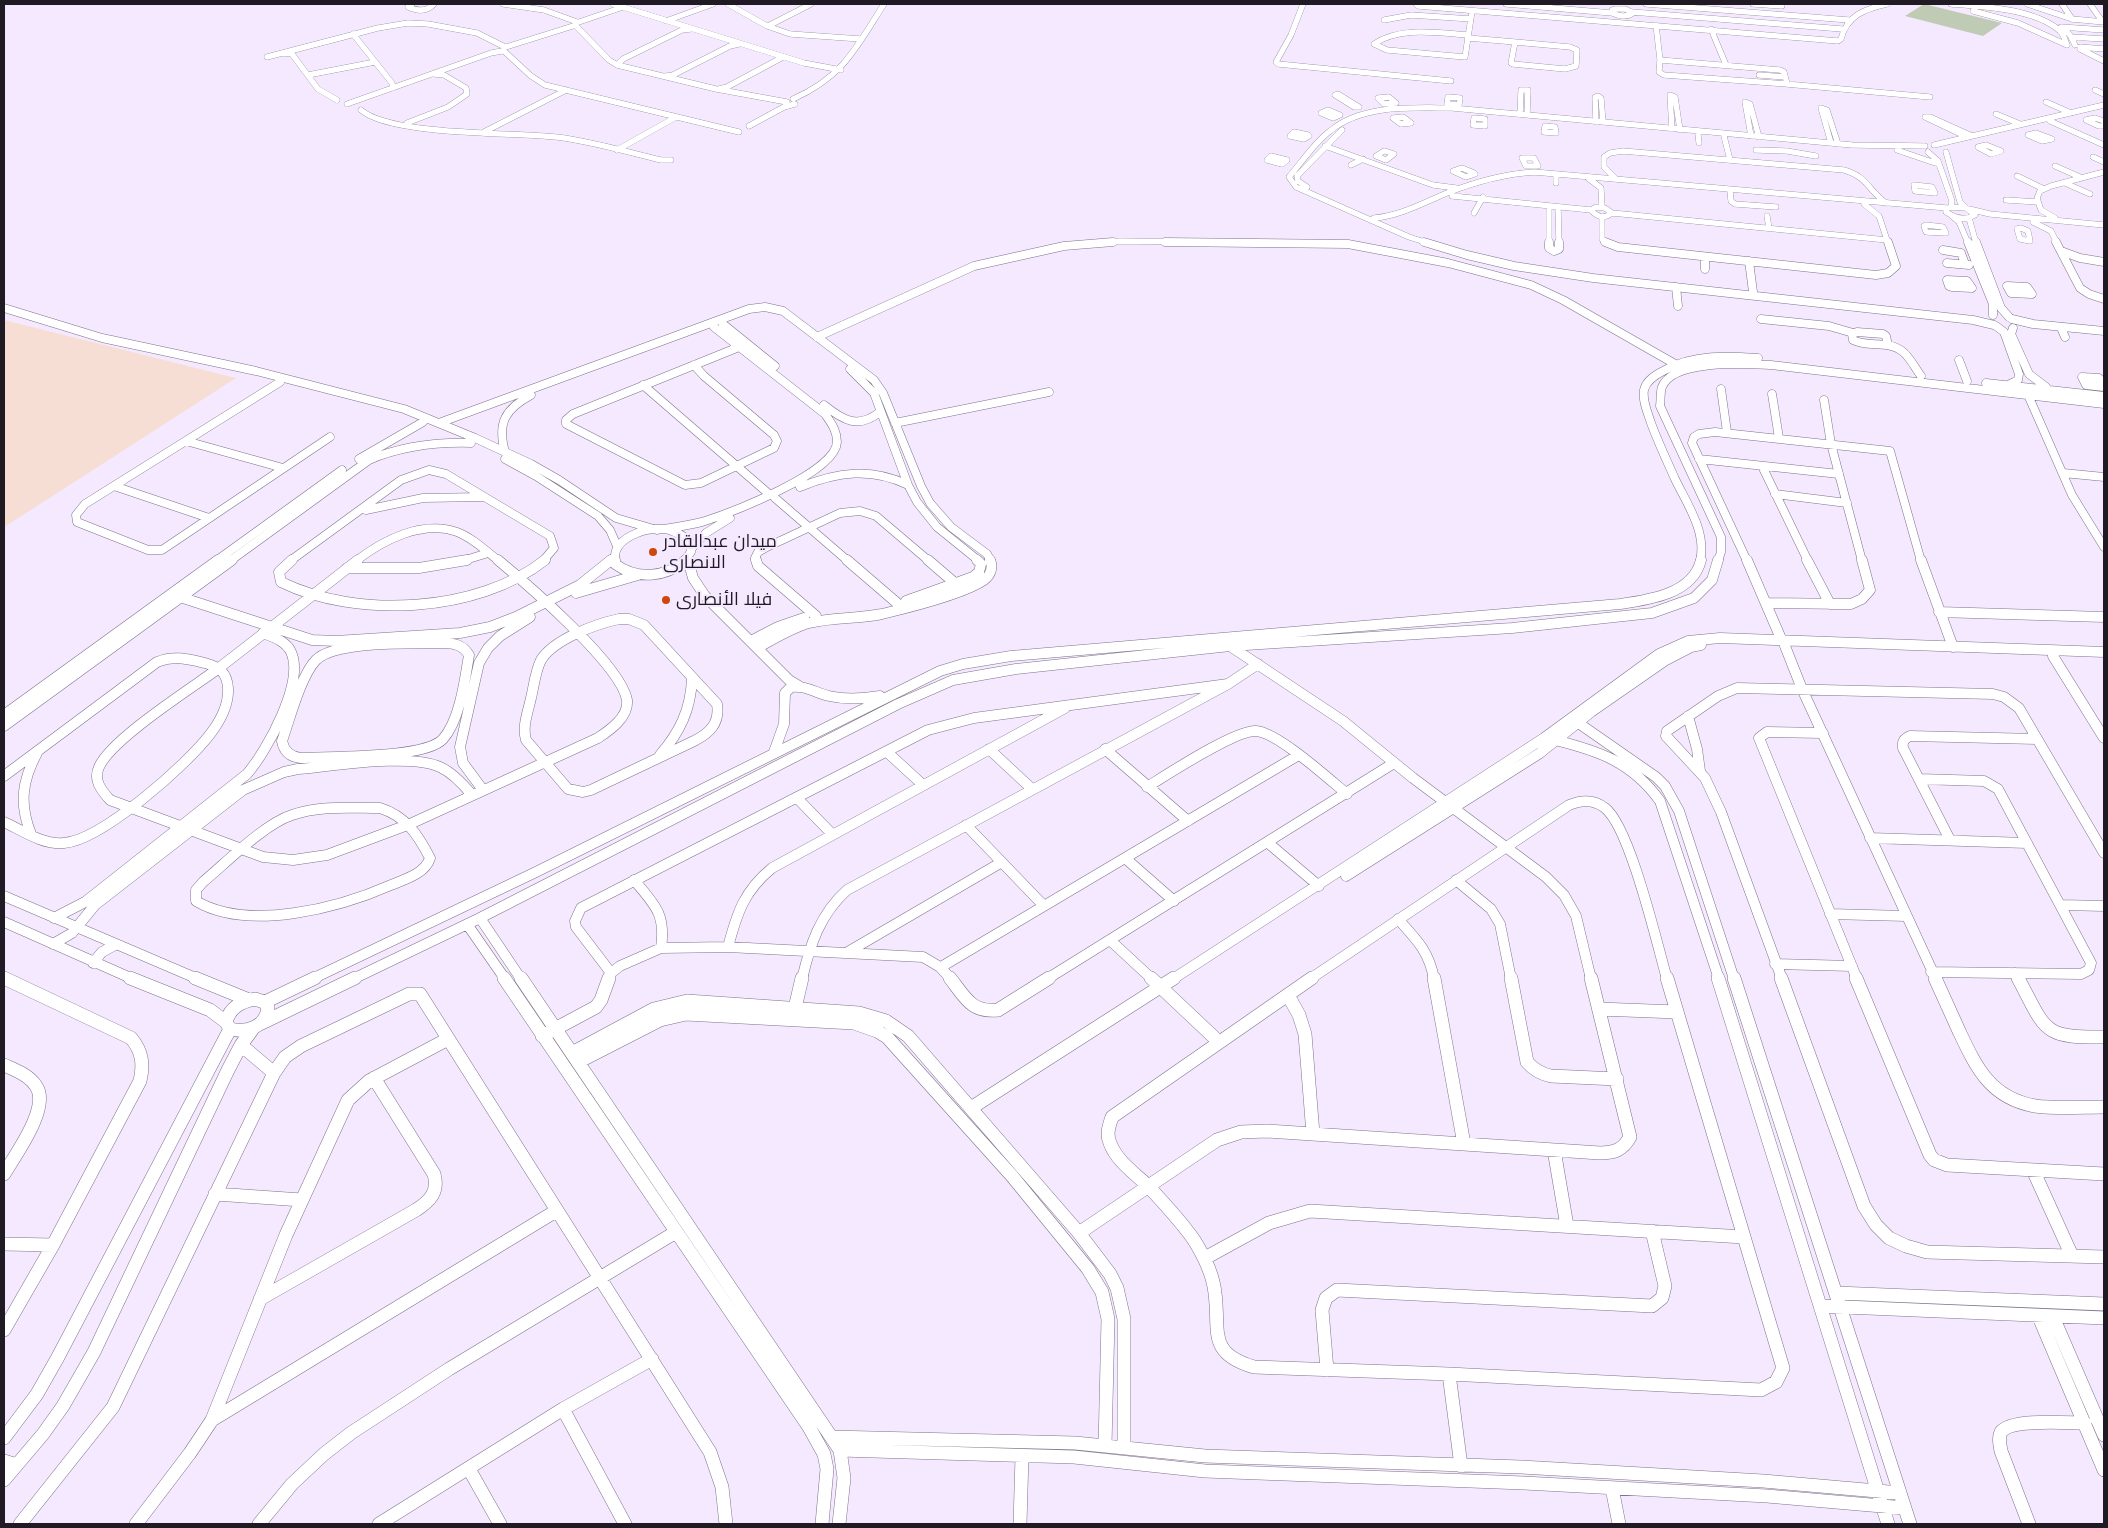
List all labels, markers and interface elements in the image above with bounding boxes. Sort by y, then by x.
place label: ميدان عبدالقادر الانصارى [663,531,777,574]
marker: ميدان عبدالقادر الانصارى [647,546,659,558]
place label: فيلا الأنصارى [676,589,772,611]
marker: فيلا الأنصارى [660,594,672,606]

